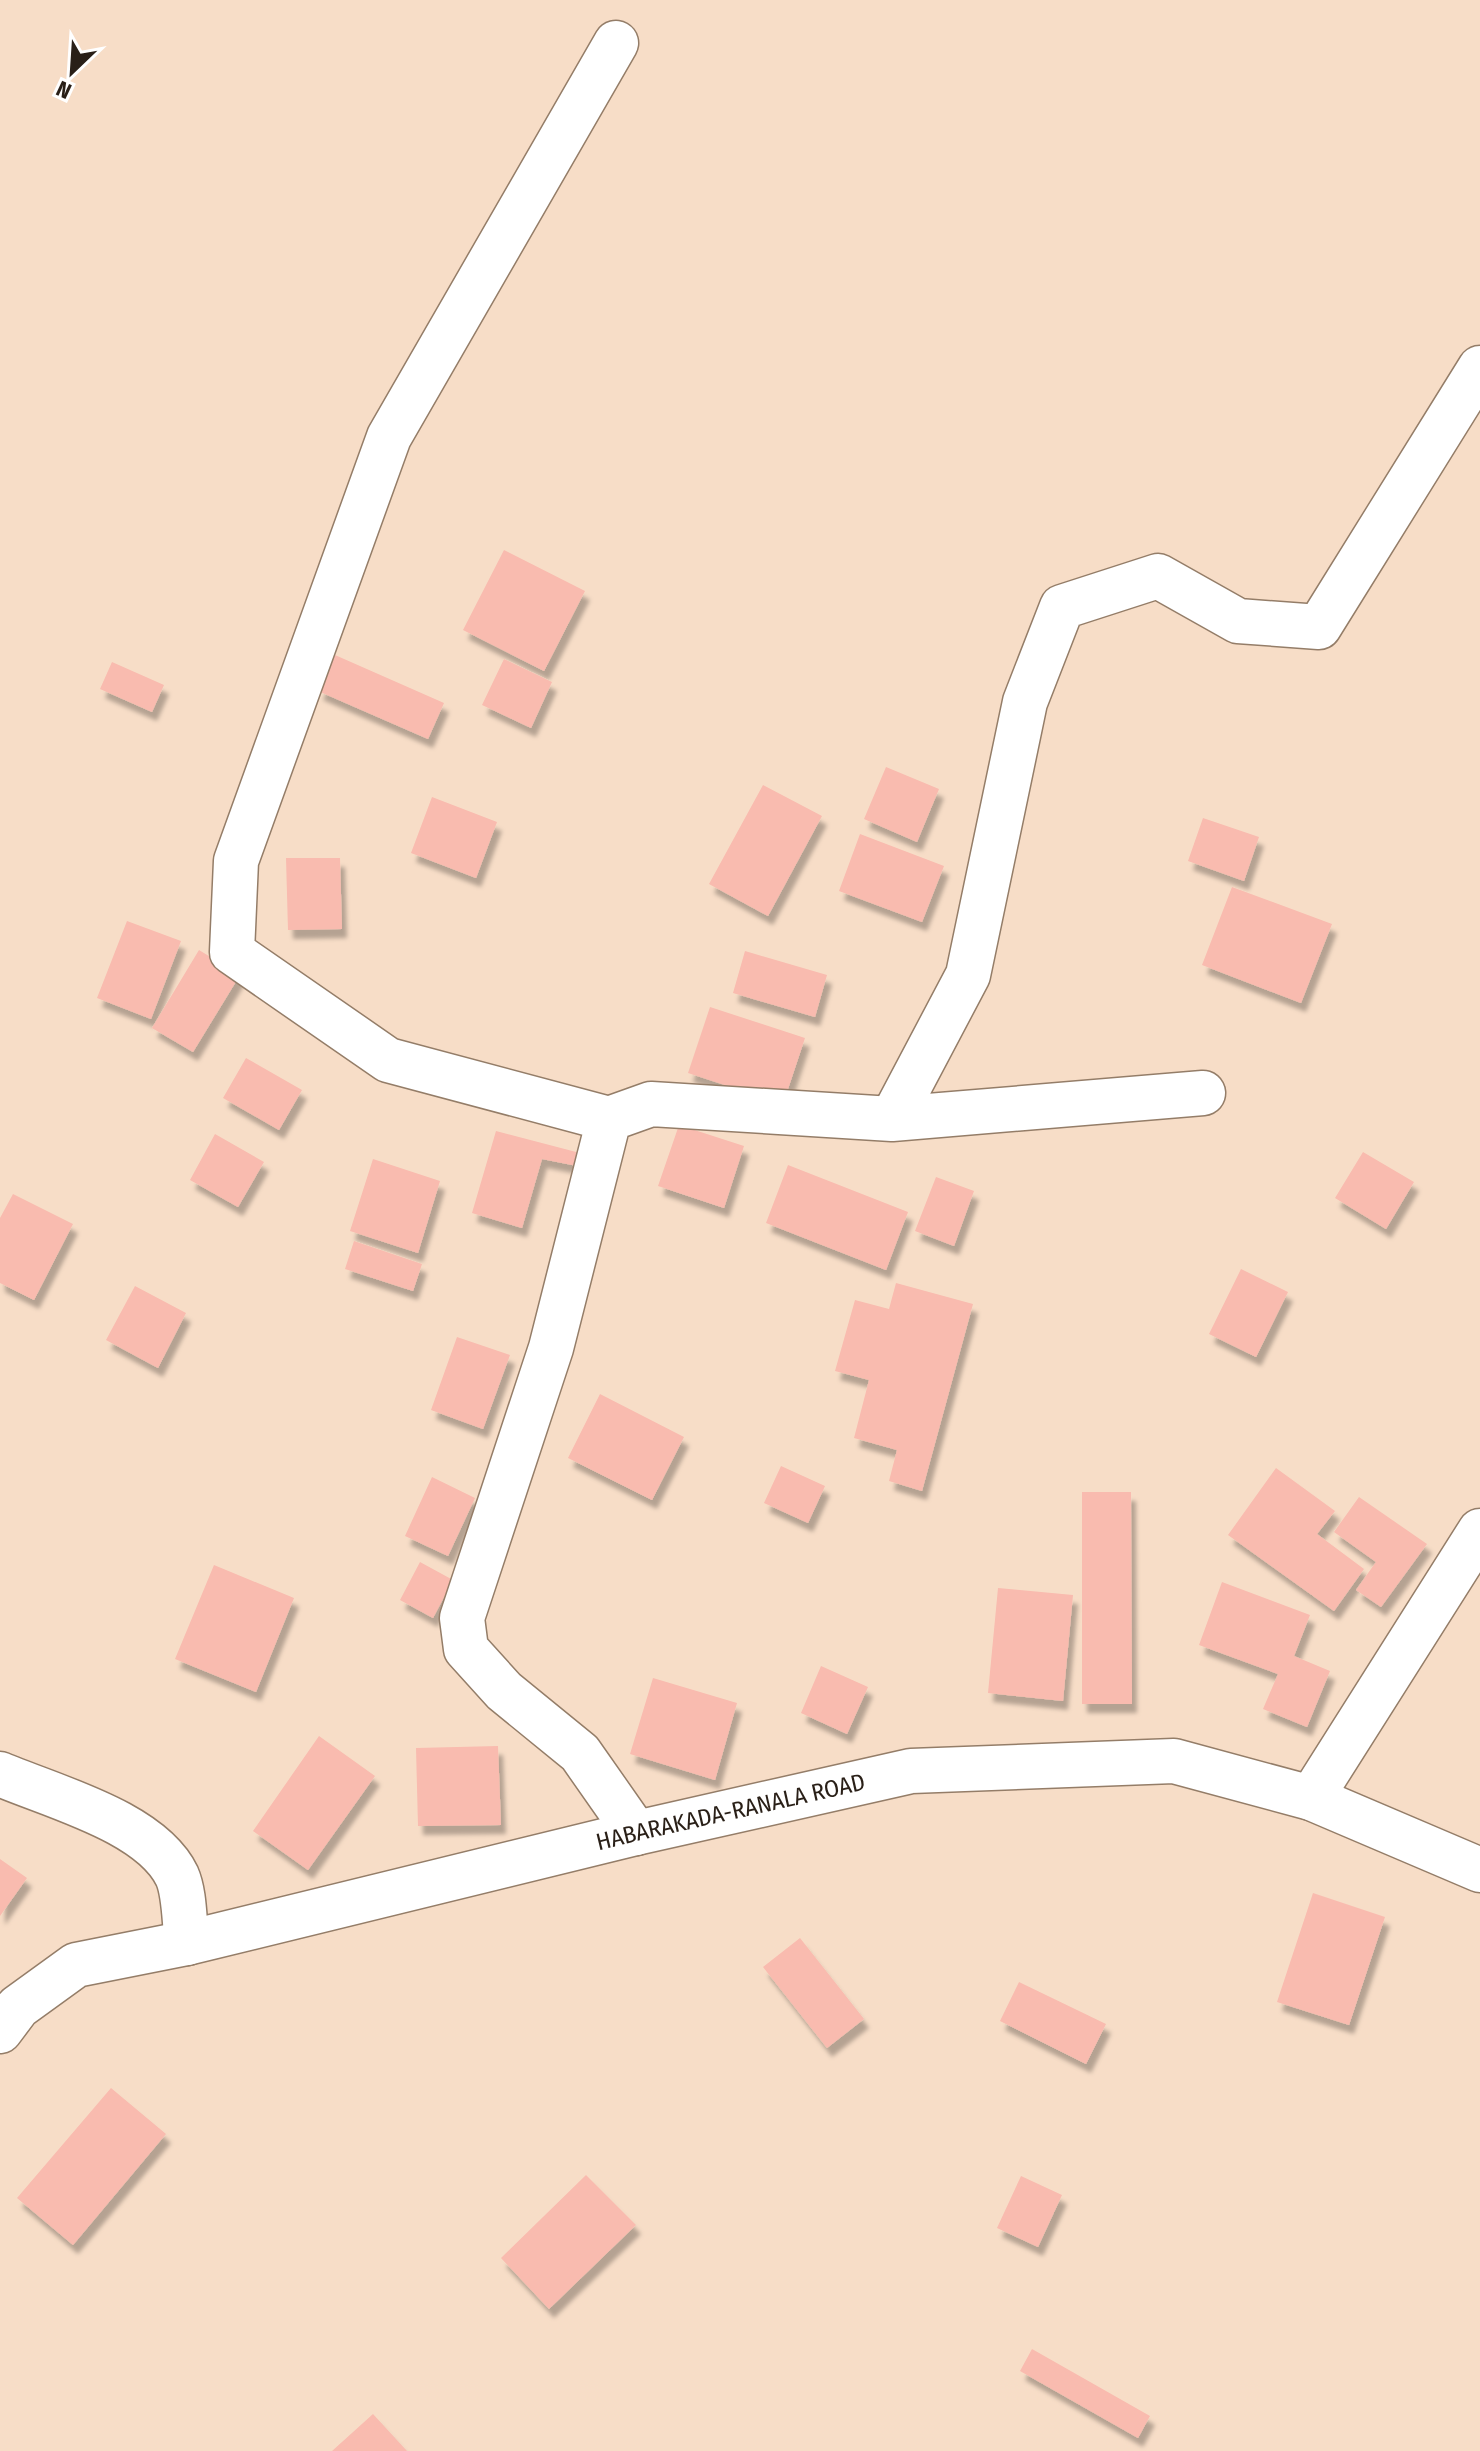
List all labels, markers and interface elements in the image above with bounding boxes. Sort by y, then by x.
north arrow [32,32,112,112]
text: N [52,75,75,105]
street label: HABARAKADA-RANALA ROAD [593,1768,868,1856]

